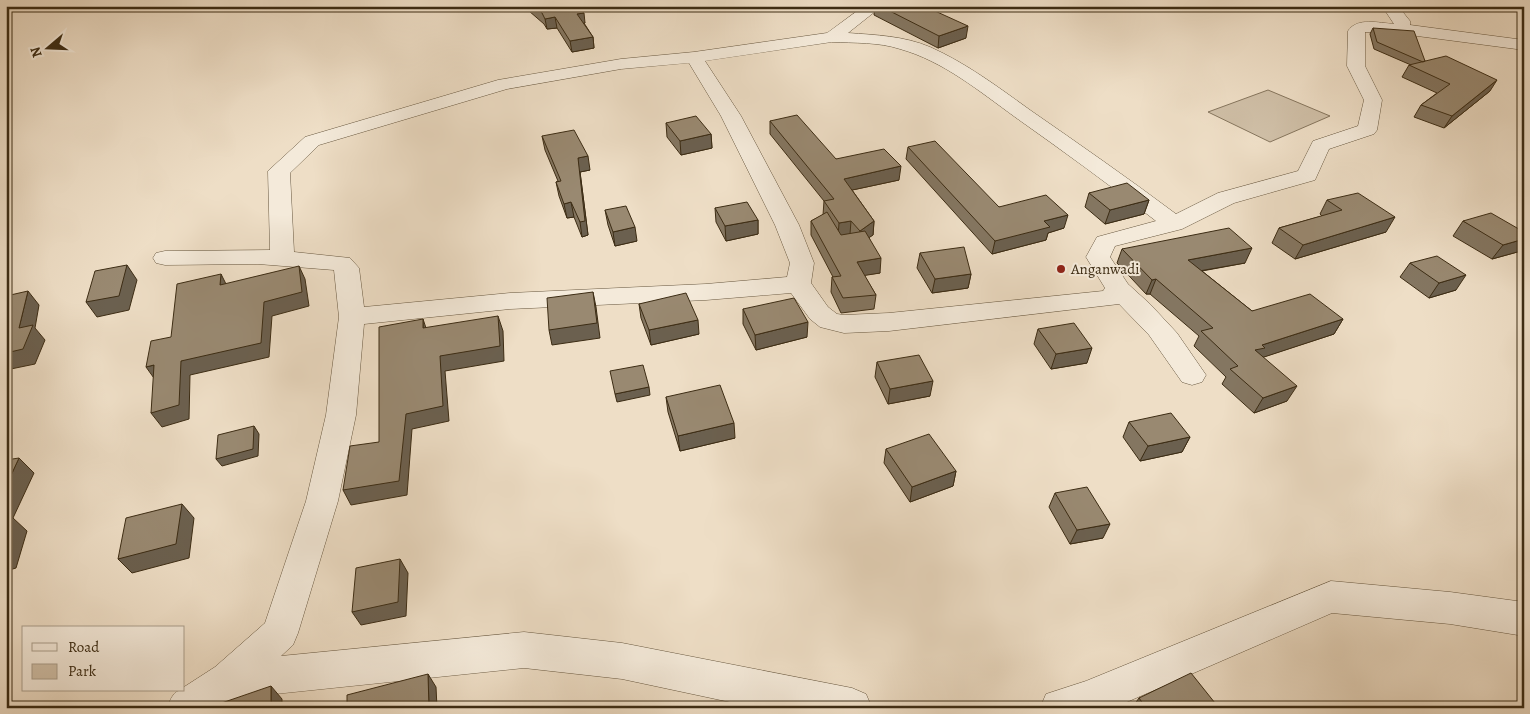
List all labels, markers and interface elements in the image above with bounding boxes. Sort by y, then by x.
north arrow [22,22,72,72]
text: N [26,44,47,60]
place label: Anganwadi [1070,259,1140,279]
marker: Anganwadi [1055,263,1067,275]
legend [22,626,185,692]
text: Road [68,637,100,657]
text: Park [68,661,97,681]

